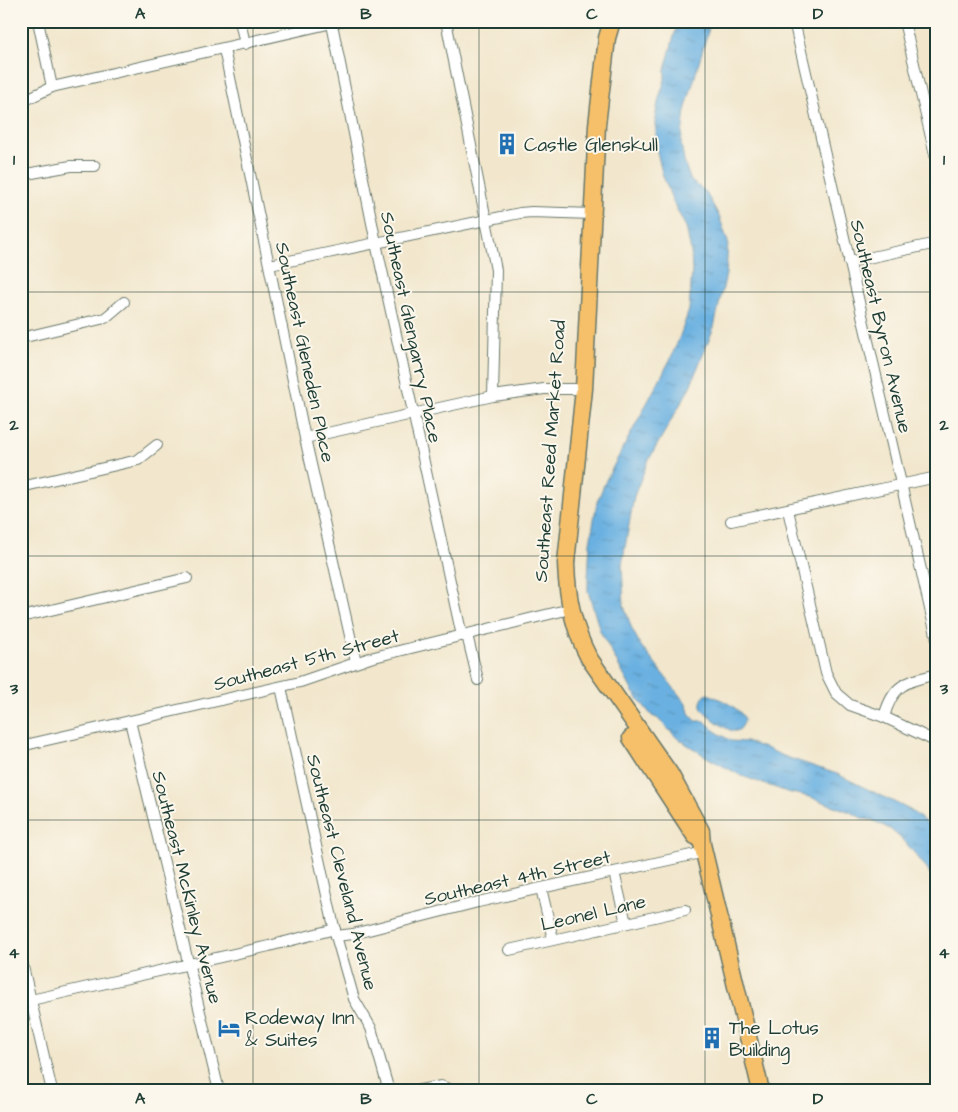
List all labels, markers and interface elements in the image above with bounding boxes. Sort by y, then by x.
text: A [135,3,146,25]
text: B [360,3,372,25]
text: C [586,3,598,25]
text: D [813,3,824,25]
building icon: Castle Glenskull [494,131,520,157]
place label: Castle Glenskull [524,132,658,159]
text: 1 [13,149,16,171]
text: 1 [943,149,946,171]
street label: Southeast Glengarry Place [372,209,448,446]
street label: Southeast Byron Avenue [842,217,918,436]
street label: Southeast Gleneden Place [268,240,341,465]
street label: Southeast Reed Market Road [528,319,573,583]
text: 2 [8,414,19,436]
text: 2 [938,414,949,436]
street label: Southeast 5th Street [211,623,403,698]
text: 3 [9,678,19,700]
text: 3 [939,678,949,700]
street label: Southeast Cleveland Avenue [299,751,384,993]
street label: Southeast McKinley Avenue [144,768,229,1007]
street label: Southeast 4th Street [421,844,614,913]
street label: Leonel Lane [538,888,649,939]
text: 4 [9,942,20,964]
text: 4 [939,942,950,964]
place label: Rodeway Inn & Suites [245,1005,354,1054]
hotel icon: Rodeway Inn & Suites [216,1015,242,1041]
place label: The Lotus Building [729,1015,819,1065]
building icon: The Lotus Building [699,1025,725,1051]
text: A [135,1088,146,1110]
text: B [360,1088,372,1110]
text: C [586,1088,598,1110]
text: D [813,1088,824,1110]

